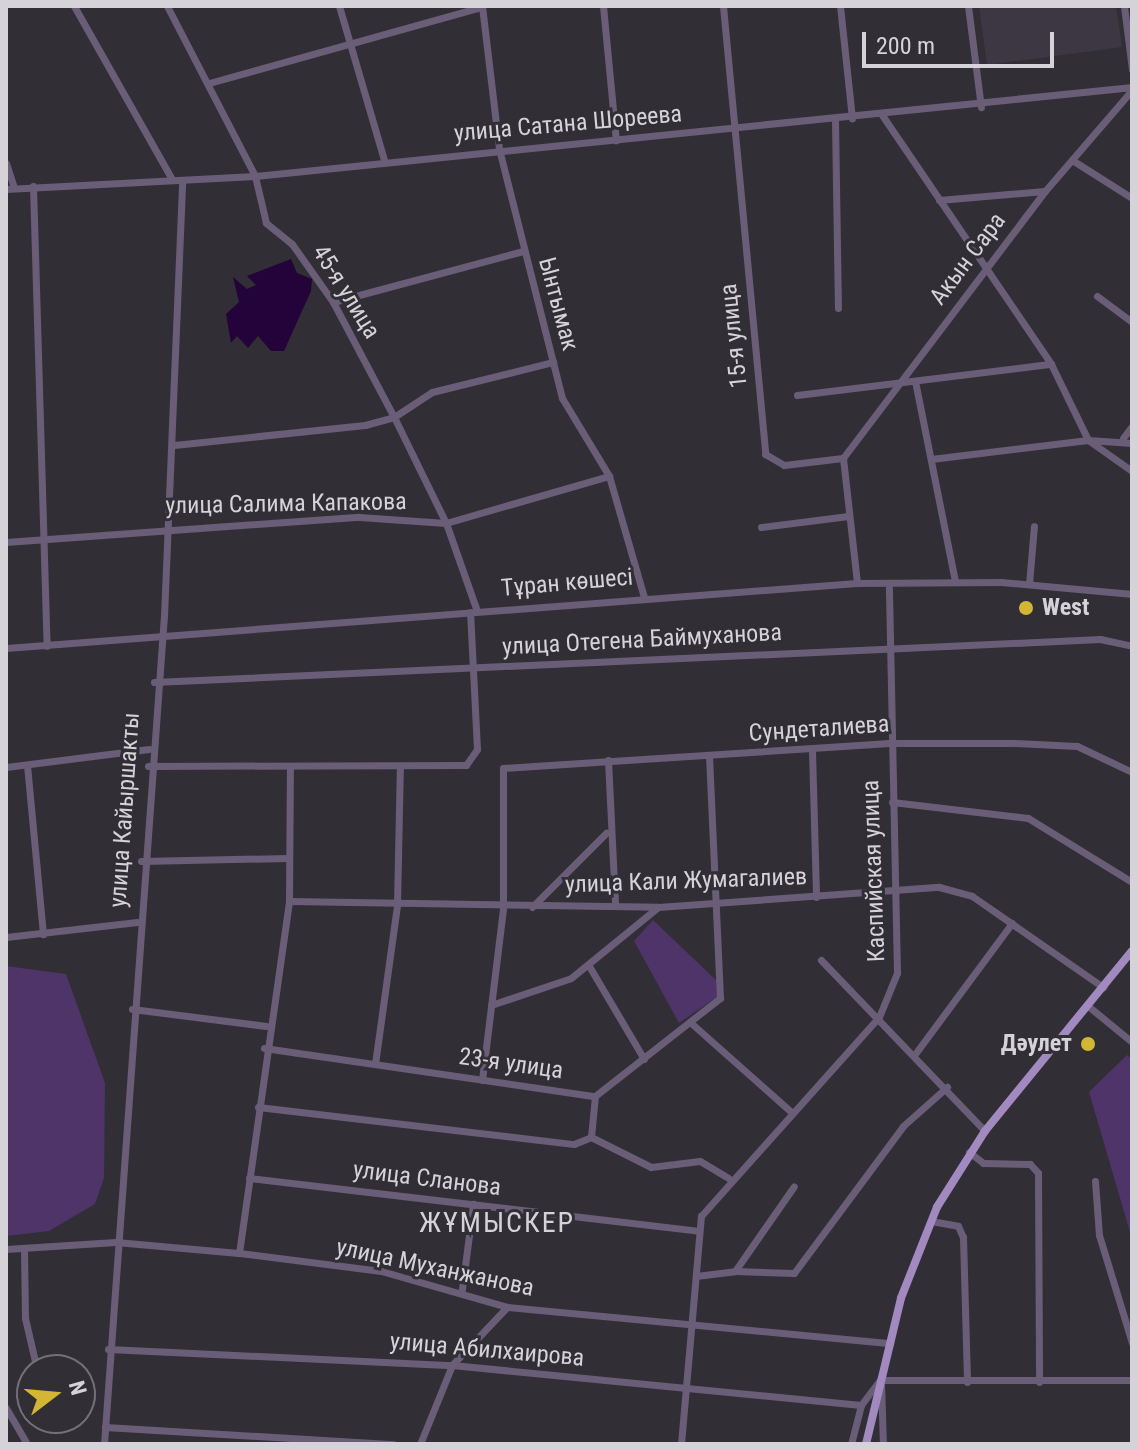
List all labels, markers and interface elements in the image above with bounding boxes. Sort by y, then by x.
scale bar [866,16,1058,66]
text: 200 m [876,32,935,60]
street label: улица Сатана Шореева [453,100,683,148]
street label: Акын Сара [924,207,1012,311]
street label: 45-я улица [306,240,386,344]
street label: Ынтымак [532,254,584,354]
street label: 15-я улица [714,282,754,390]
street label: улица Салима Капакова [165,487,407,521]
street label: Тұран көшесі [500,563,634,603]
place label: West [1042,594,1089,622]
marker: West [1017,599,1035,617]
street label: улица Отегена Баймуханова [501,618,783,662]
street label: Сундеталиева [748,710,890,748]
street label: улица Кайыршакты [104,712,146,908]
street label: Каспийская улица [856,780,892,962]
street label: улица Кали Жумагалиев [564,862,808,900]
place label: Дәулет [1001,1030,1072,1058]
marker: Дәулет [1079,1035,1097,1053]
street label: 23-я улица [457,1042,565,1086]
street label: улица Сланова [351,1156,503,1202]
district label: ЖҰМЫСКЕР [419,1206,575,1240]
street label: улица Муханжанова [334,1233,536,1303]
street label: улица Абилхаирова [389,1327,585,1373]
north arrow [16,1354,96,1434]
text: N [64,1378,92,1398]

